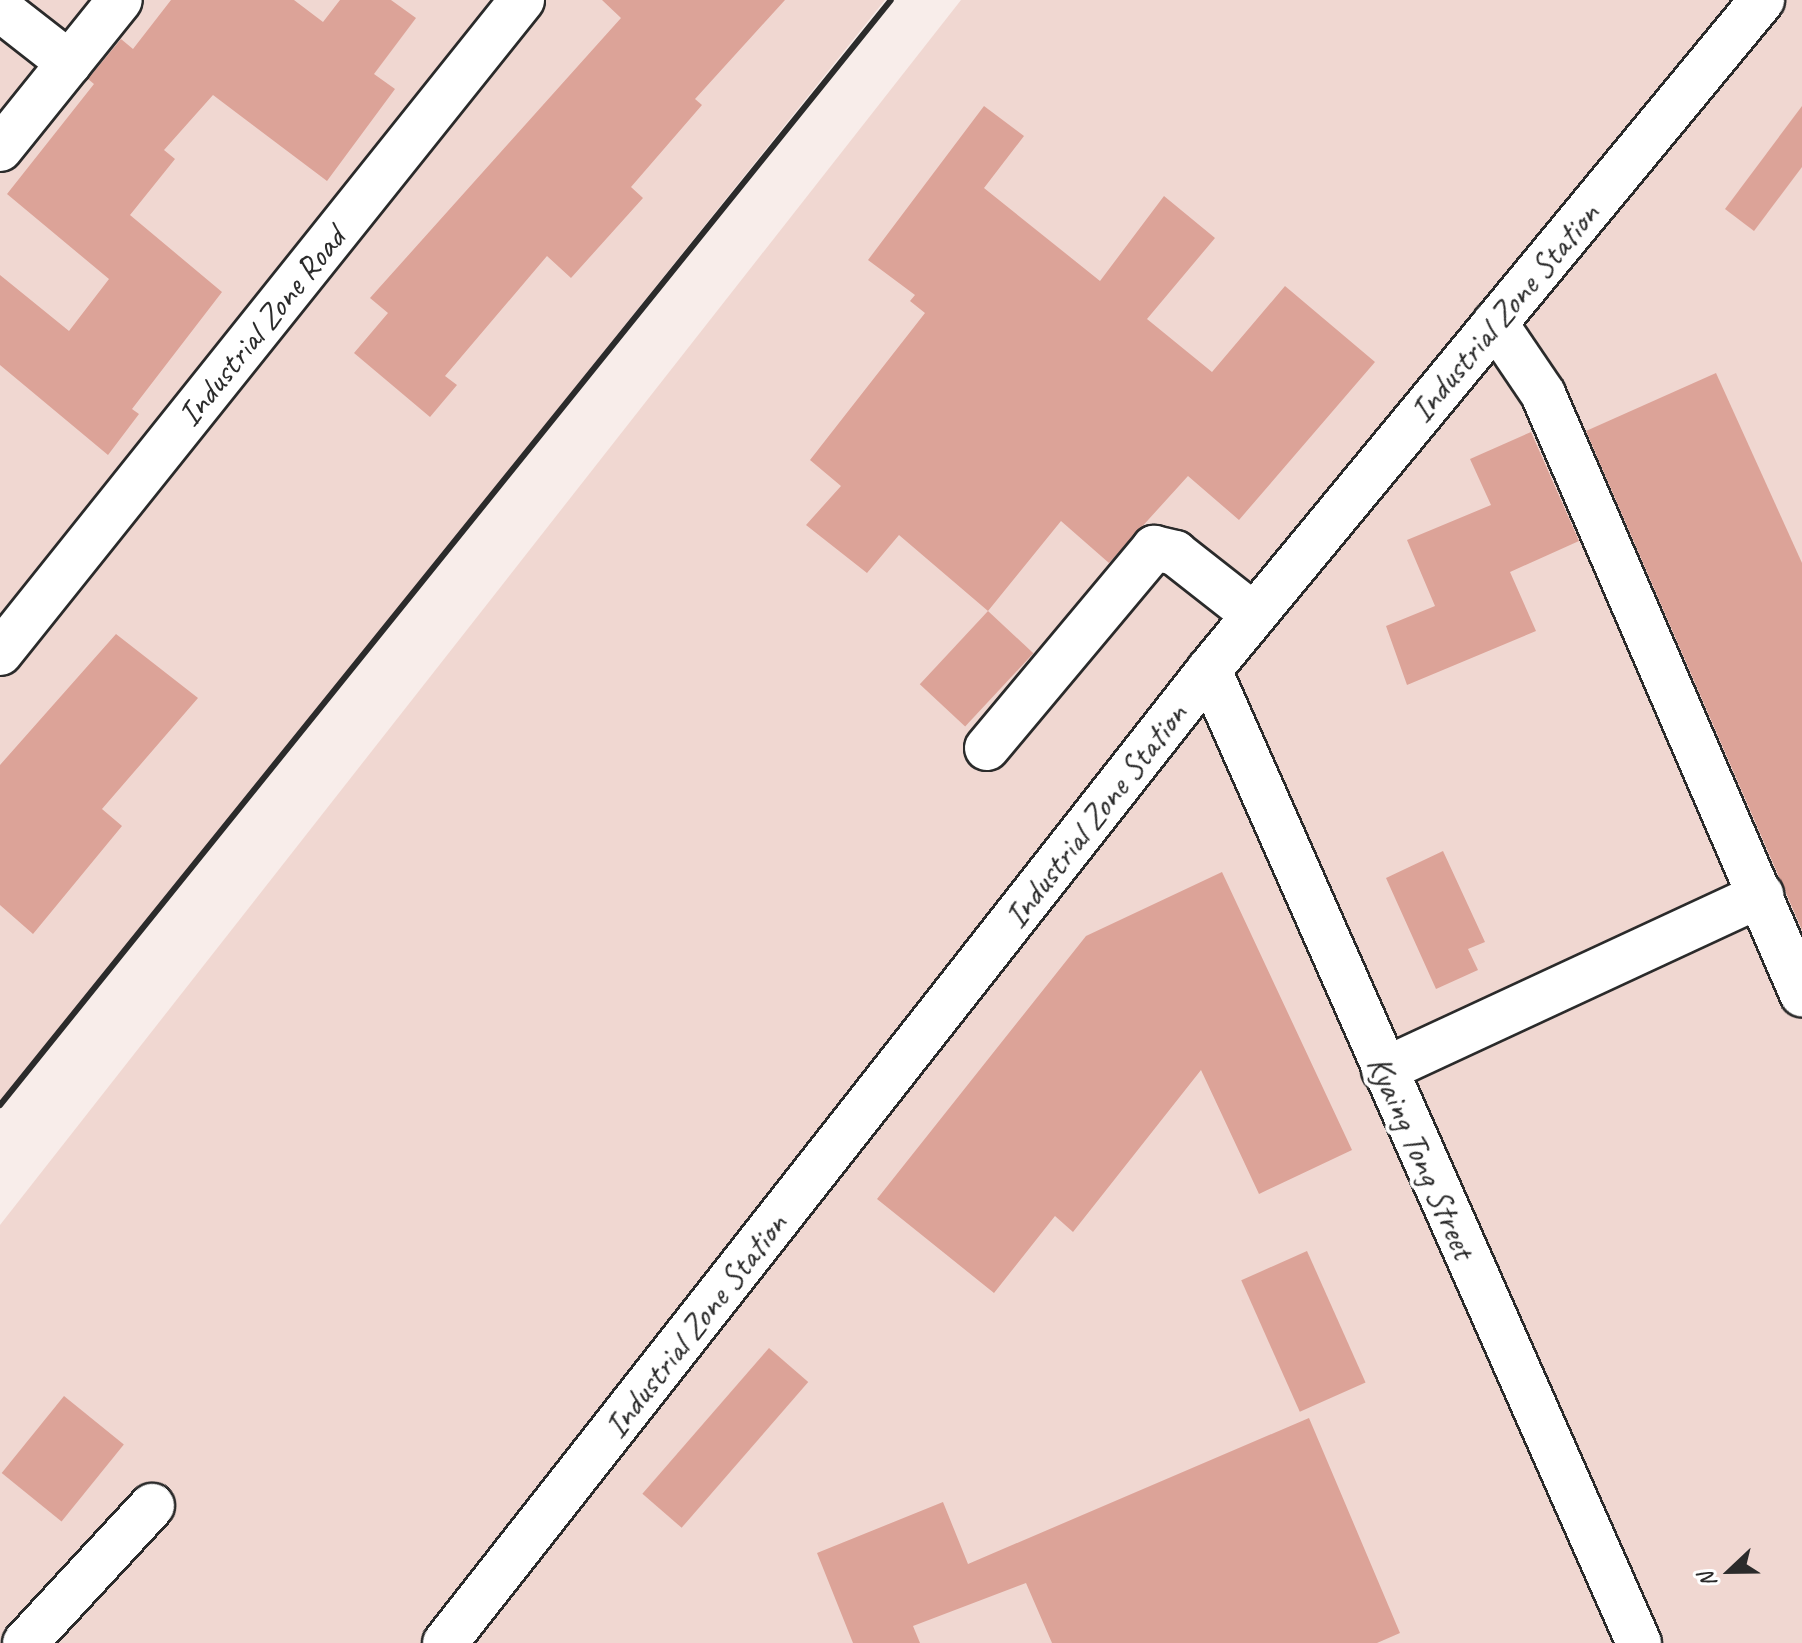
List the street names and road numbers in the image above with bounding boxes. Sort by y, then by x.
street label: Industrial Zone Station [1400,193,1608,431]
street label: Industrial Zone Road [168,218,354,434]
street label: Industrial Zone Station [994,694,1196,936]
street label: Kyaing Tong Street [1359,1049,1485,1265]
street label: Industrial Zone Station [594,1204,796,1446]

